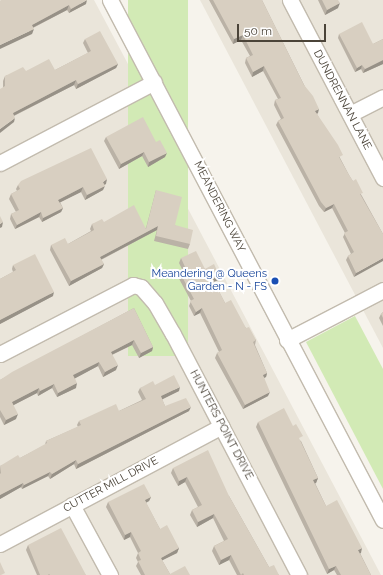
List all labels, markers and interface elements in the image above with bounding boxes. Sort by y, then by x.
scale bar [239,16,328,42]
text: 50 m [244,24,272,38]
street label: DUNDRENNAN LANE [310,48,374,152]
street label: MEANDERING WAY [190,159,248,255]
place label: Meandering @ Queens Garden - N - FS [152,268,267,294]
marker: Meandering @ Queens Garden - N - FS [270,276,280,286]
street label: HUNTERS POINT DRIVE [186,368,256,482]
street label: CUTTER MILL DRIVE [61,454,161,516]

